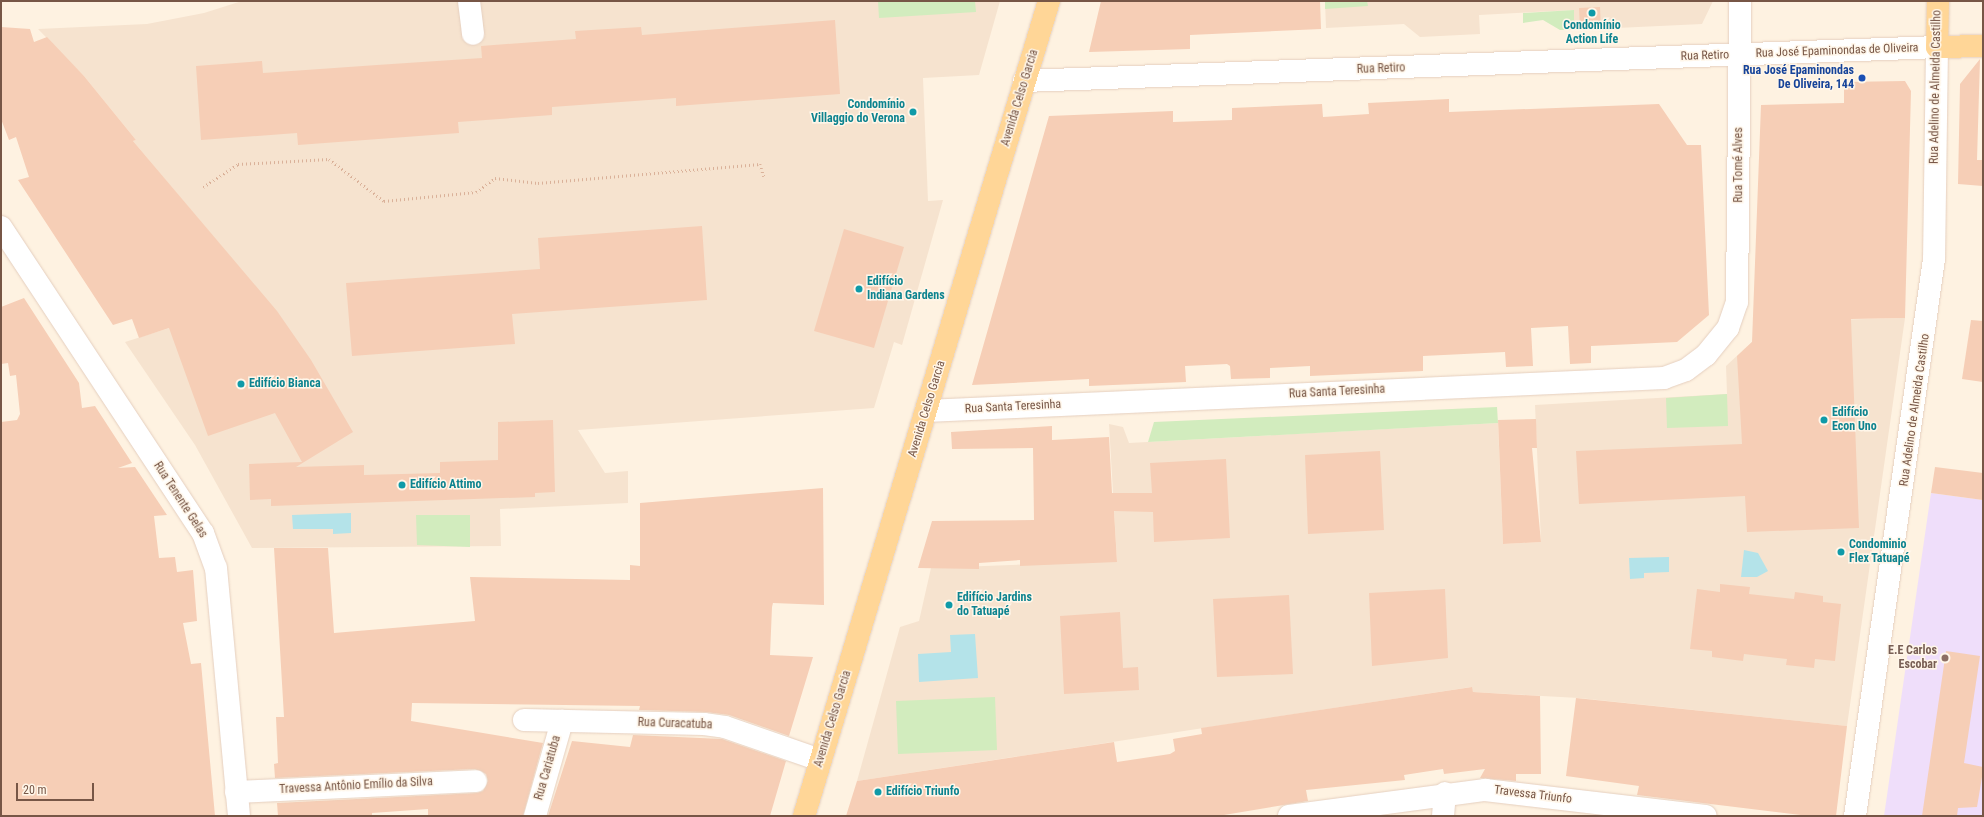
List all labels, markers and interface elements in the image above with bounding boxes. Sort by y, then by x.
marker: Condomínio Action Life [1587,8,1597,18]
street label: Rua Adelino de Almeida Castilho [1927,10,1945,164]
place label: Condomínio Action Life [1563,19,1621,47]
street label: Rua José Epaminondas de Oliveira [1755,41,1919,61]
street label: Avenida Celso Garcia [998,48,1042,148]
street label: Rua Retiro [1680,48,1730,64]
street label: Rua Retiro [1356,61,1406,77]
place label: Rua José Epaminondas De Oliveira, 144 [1743,64,1854,92]
marker: Rua José Epaminondas De Oliveira, 144 [1857,73,1867,83]
place label: Condomínio Villaggio do Verona [811,98,905,126]
marker: Condomínio Villaggio do Verona [908,107,918,117]
street label: Rua Tomé Alves [1732,127,1746,203]
place label: Edifício Indiana Gardens [867,275,945,303]
marker: Edifício Indiana Gardens [854,284,864,294]
street label: Rua Adelino de Almeida Castilho [1897,333,1933,487]
street label: Avenida Celso Garcia [905,359,949,459]
place label: Edifício Bianca [249,377,321,391]
marker: Edifício Bianca [236,379,246,389]
street label: Rua Santa Teresinha [1288,382,1386,402]
street label: Rua Santa Teresinha [964,397,1062,417]
place label: Edifício Econ Uno [1832,406,1877,434]
marker: Edifício Econ Uno [1819,415,1829,425]
street label: Rua Tenente Gelas [150,459,210,541]
place label: Edifício Attimo [410,478,481,492]
marker: Edifício Attimo [397,480,407,490]
place label: Condominio Flex Tatuapé [1849,538,1910,566]
marker: Condominio Flex Tatuapé [1836,547,1846,557]
place label: Edifício Jardins do Tatuapé [957,591,1032,619]
marker: Edifício Jardins do Tatuapé [944,600,954,610]
place label: E.E Carlos Escobar [1888,644,1937,672]
marker: E.E Carlos Escobar [1940,653,1950,663]
street label: Avenida Celso Garcia [811,669,855,769]
street label: Rua Curacatuba [637,715,713,733]
street label: Rua Cariatuba [532,734,564,802]
scale bar [18,775,96,801]
street label: Travessa Antônio Emílio da Silva [279,775,433,797]
text: 20 m [23,783,47,797]
street label: Travessa Triunfo [1493,783,1573,807]
place label: Edifício Triunfo [886,785,960,799]
marker: Edifício Triunfo [873,787,883,797]

